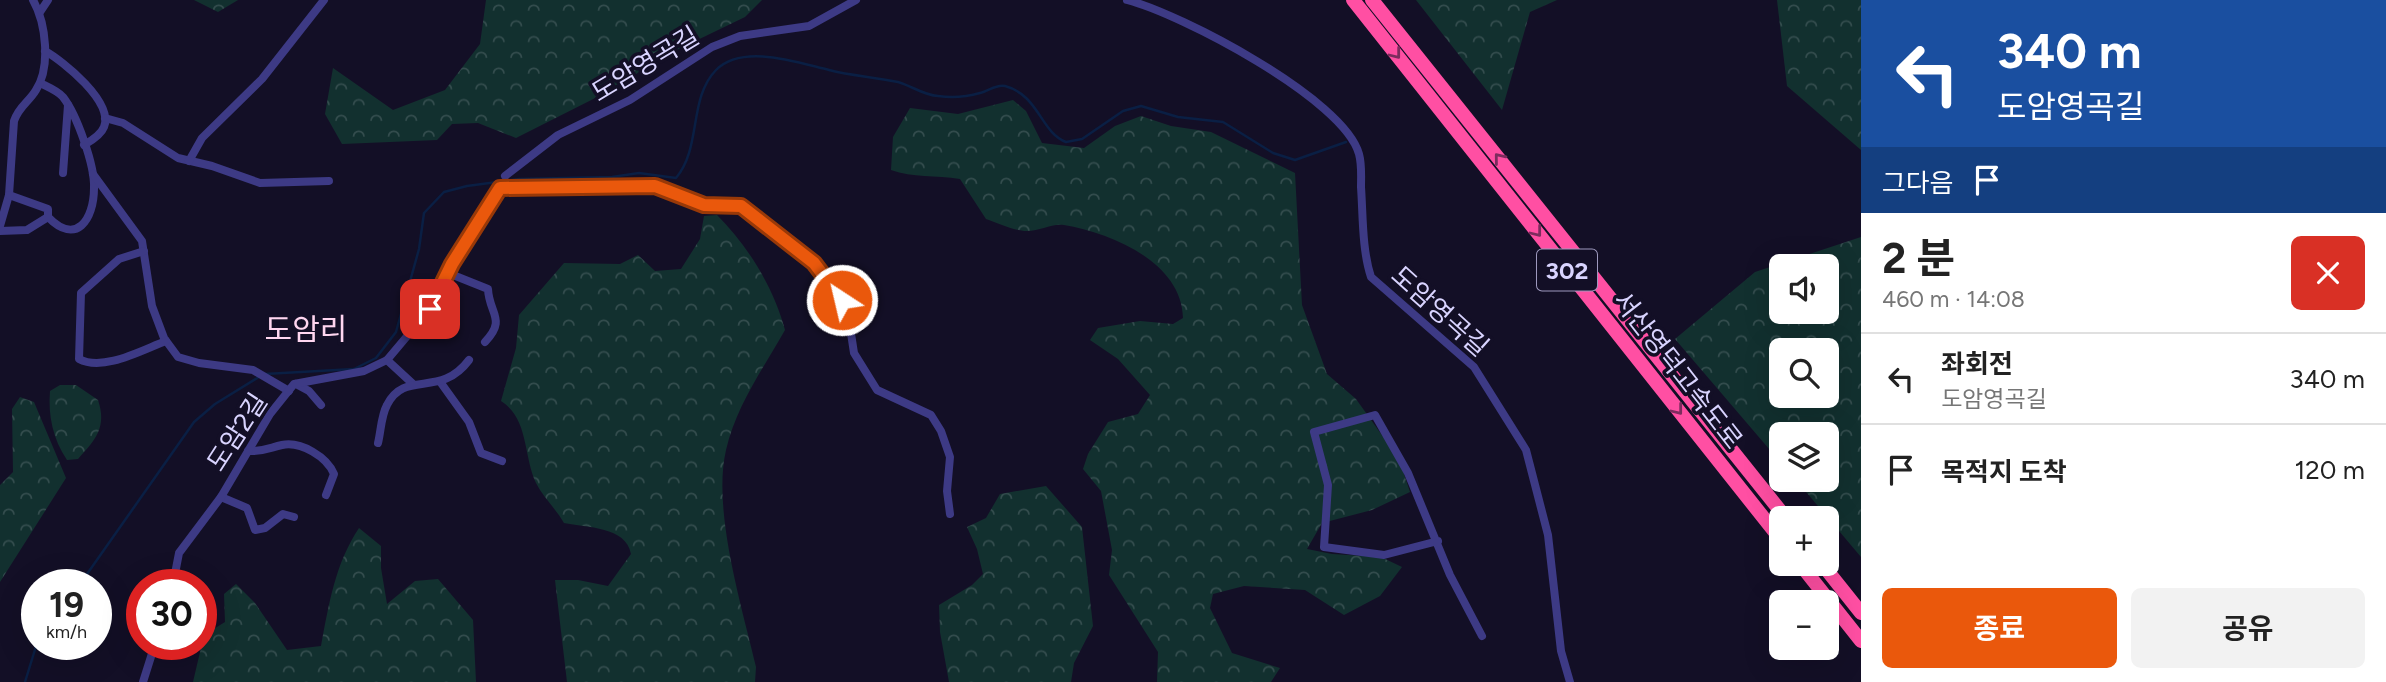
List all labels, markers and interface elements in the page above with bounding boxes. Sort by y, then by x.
street label: 도암영곡길 [585,19,705,109]
text: 340 m [1997,21,2141,80]
icon: left [1882,28,1973,119]
one-way arrow [1387,46,1400,58]
text: 도암영곡길 [1997,88,2144,126]
one-way arrow [1495,154,1508,166]
icon: arrive [1968,161,2006,199]
text: 그다음 [1882,167,1954,199]
one-way arrow [1528,224,1541,236]
text: 2 분 [1882,233,1955,284]
button: close [2291,236,2365,310]
road number: 302 [1537,249,1597,290]
map controls [1769,254,1839,660]
button: sound [1769,254,1839,324]
street label: 도암영곡길 [1385,259,1495,363]
position arrow [805,263,879,337]
pin [400,279,460,339]
street label: 서산영덕고속도로 [1606,285,1750,455]
text: 460 m · 14:08 [1882,285,2025,313]
icon: arrive [411,290,449,328]
district label: 도암리 [265,311,347,348]
button: search [1769,338,1839,408]
text: 좌회전 [1941,348,2013,380]
icon: left [1882,360,1920,398]
text: 340 m [2289,363,2365,395]
text: 도암영곡길 [1941,385,2047,413]
street label: 도암2길 [200,387,274,477]
one-way arrow [1670,402,1682,415]
button: layers [1769,422,1839,492]
icon: arrive [1882,451,1920,489]
text: 120 m [2295,454,2365,486]
text: 목적지 도착 [1941,456,2067,488]
button: + [1769,506,1839,576]
speed limit sign: 30 [126,569,217,660]
text: 19 [49,584,84,626]
button: 종료 [1882,588,2117,668]
button: 공유 [2131,588,2365,668]
button: − [1769,590,1839,660]
text: km/h [46,621,87,643]

